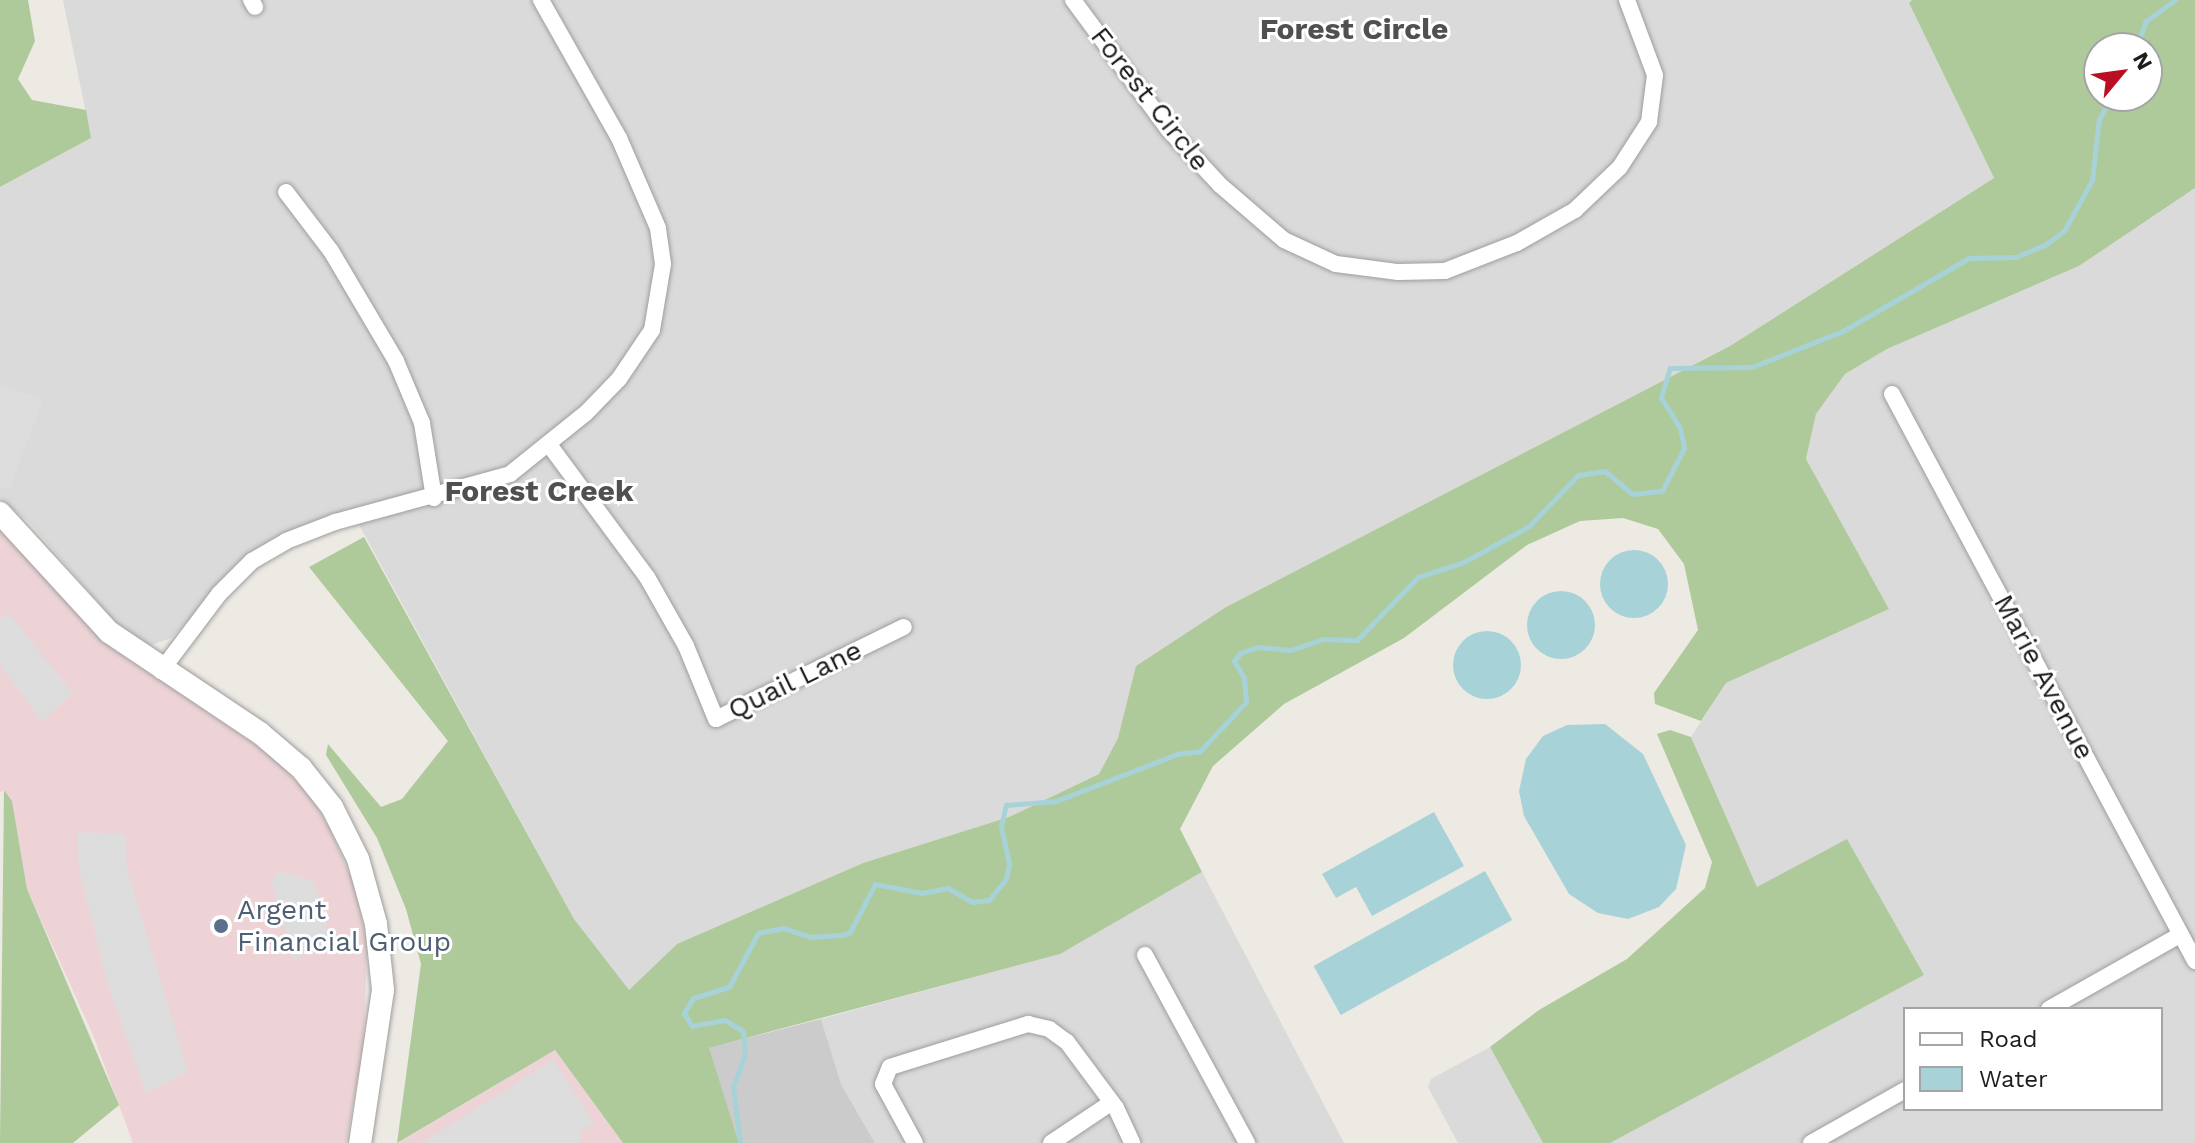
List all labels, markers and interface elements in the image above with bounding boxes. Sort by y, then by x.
district label: Forest Circle [1260,11,1448,47]
street label: Forest Circle [1083,20,1217,178]
north arrow [2083,32,2163,112]
text: N [2128,48,2158,74]
district label: Forest Creek [444,473,634,509]
street label: Marie Avenue [1986,588,2102,766]
street label: Quail Lane [722,633,868,727]
place label: Argent Financial Group [237,893,452,959]
marker: Argent Financial Group [212,917,230,935]
legend [1903,1007,2163,1111]
text: Road [1979,1025,2038,1053]
text: Water [1979,1065,2048,1093]

